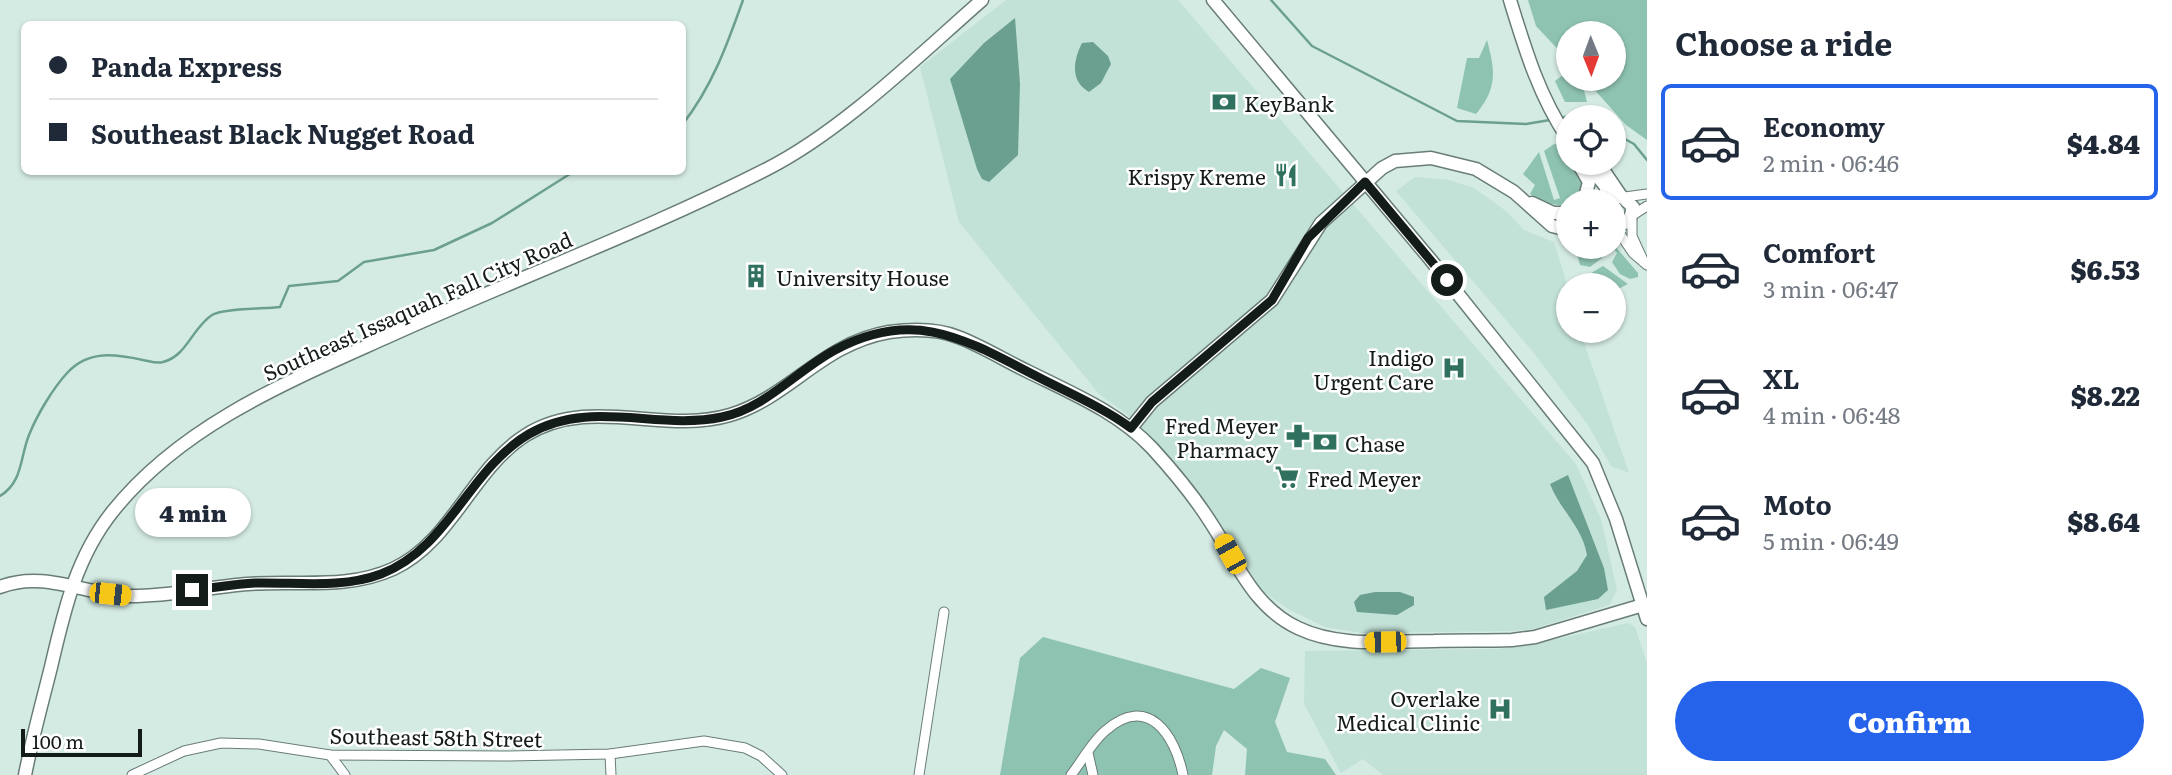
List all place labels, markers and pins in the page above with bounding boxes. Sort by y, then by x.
place label: KeyBank [1244,87,1334,118]
bank icon: KeyBank [1210,88,1238,116]
place label: Krispy Kreme [1127,160,1266,191]
restaurant icon: Krispy Kreme [1272,161,1300,189]
place label: University House [776,261,949,292]
building icon: University House [742,262,770,290]
place label: Indigo Urgent Care [1313,341,1434,396]
hospital icon: Indigo Urgent Care [1440,354,1468,382]
place label: Fred Meyer Pharmacy [1164,409,1279,464]
pharmacy icon: Fred Meyer Pharmacy [1284,422,1312,450]
place label: Chase [1345,427,1405,458]
bank icon: Chase [1311,428,1339,456]
place label: Fred Meyer [1307,462,1421,493]
supermarket icon: Fred Meyer [1273,463,1301,491]
place label: Overlake Medical Clinic [1336,682,1480,737]
hospital icon: Overlake Medical Clinic [1486,695,1514,723]

